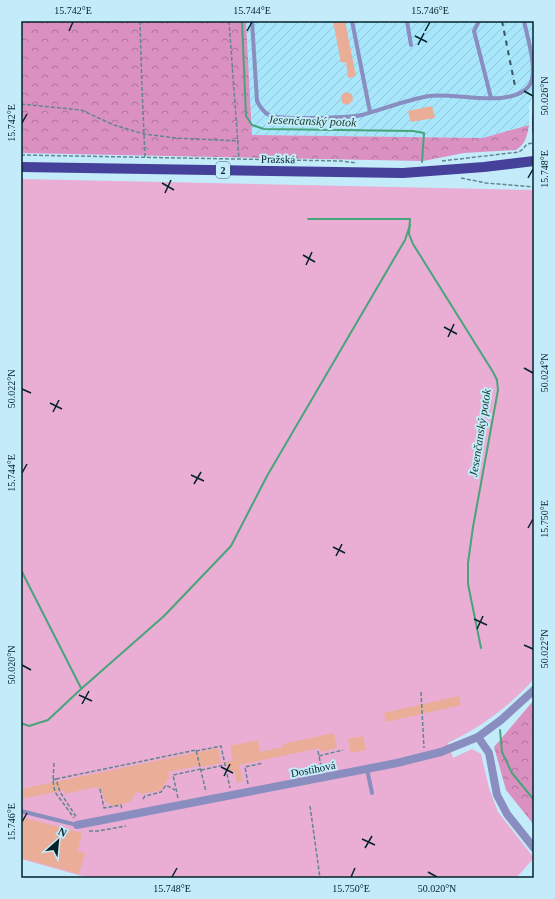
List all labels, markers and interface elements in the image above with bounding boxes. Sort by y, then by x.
text: 15.742°E [54,5,92,16]
text: 15.744°E [233,5,271,16]
text: 15.746°E [411,5,449,16]
text: 50.026°N [539,77,550,115]
text: 15.742°E [6,104,17,142]
water label: Jesenčanský potok [267,112,357,130]
text: 15.748°E [539,150,550,188]
street label: Pražská [261,153,295,165]
road number: 2 [216,162,230,178]
text: 50.024°N [539,354,550,392]
text: 50.022°N [6,370,17,408]
water label: Jesenčanský potok [466,387,494,478]
text: 15.744°E [6,454,17,492]
text: 15.750°E [539,500,550,538]
text: 50.022°N [539,630,550,668]
text: 50.020°N [6,646,17,684]
street label: Dostihová [290,759,336,779]
text: 15.746°E [6,803,17,841]
north arrow [38,821,78,861]
text: N [56,825,69,839]
text: 15.748°E [153,883,191,894]
text: 15.750°E [332,883,370,894]
text: 50.020°N [418,883,456,894]

